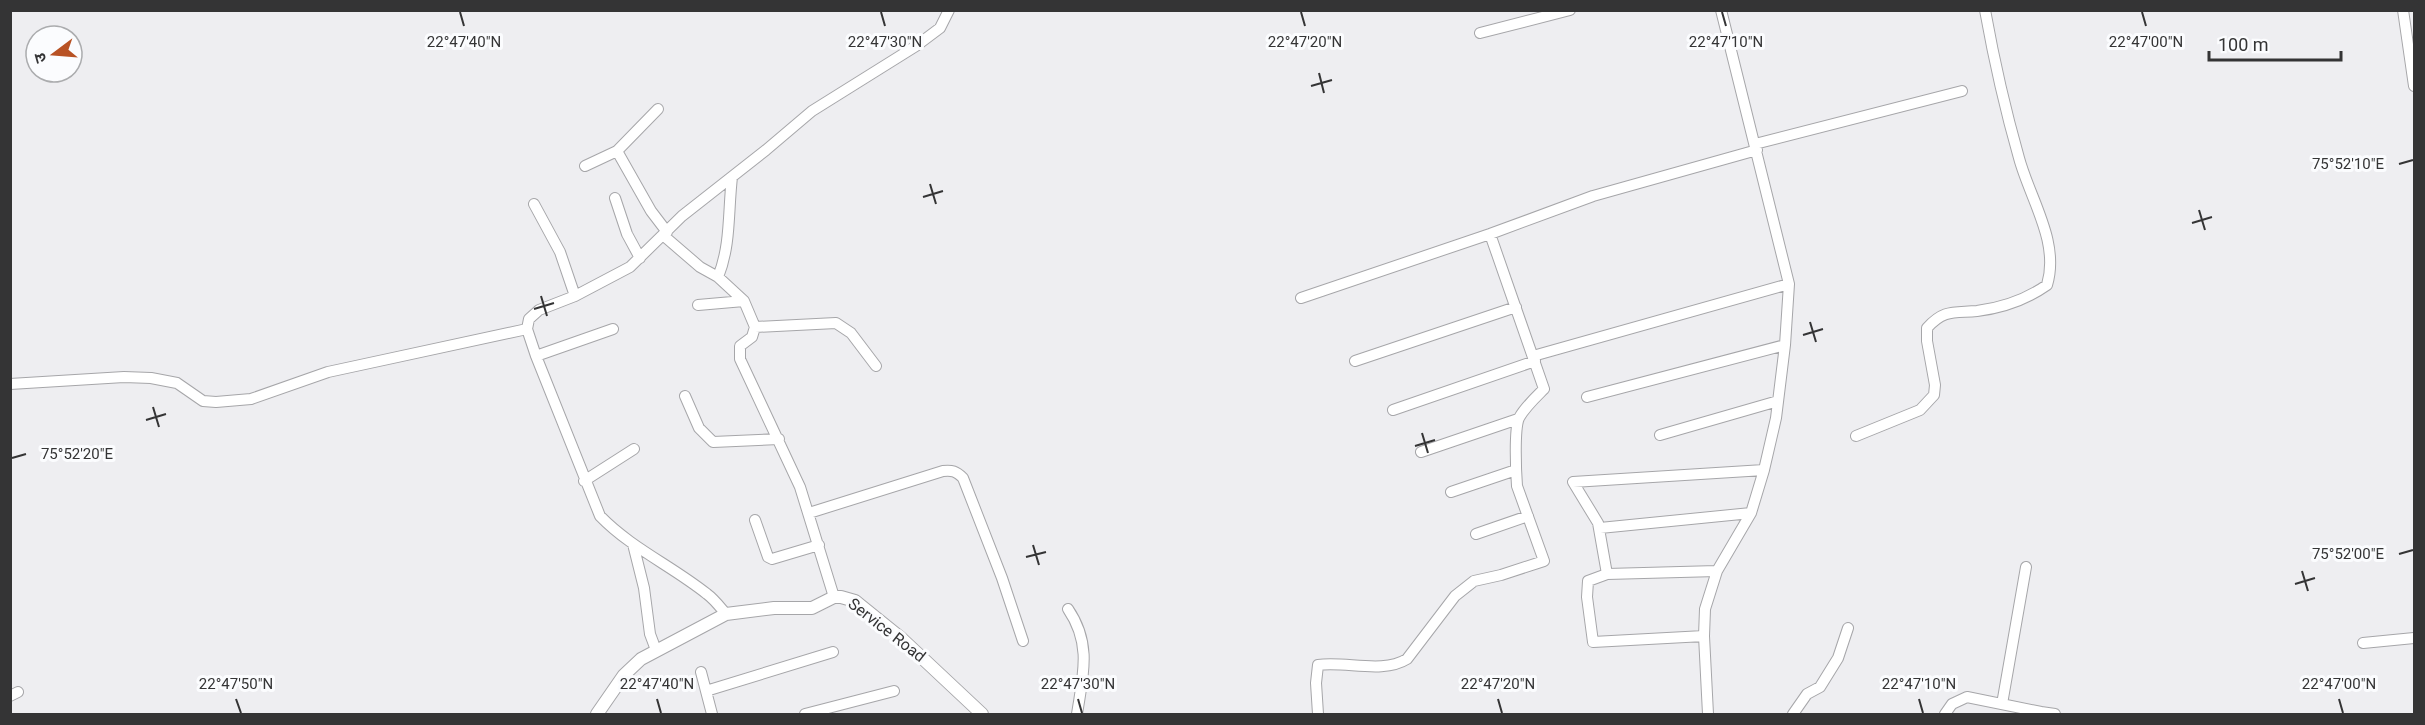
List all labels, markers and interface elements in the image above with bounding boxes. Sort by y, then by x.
north arrow [24,24,84,84]
scale bar [2209,24,2341,62]
text: 22°47'40"N [427,33,501,51]
text: 22°47'30"N [848,33,922,51]
text: 22°47'20"N [1268,33,1342,51]
text: 22°47'10"N [1689,33,1763,51]
text: 22°47'00"N [2109,33,2183,51]
text: 100 m [2218,34,2269,55]
text: उ [29,50,50,65]
text: 75°52'10"E [2312,155,2385,173]
text: 75°52'20"E [41,445,114,463]
text: 75°52'00"E [2312,545,2385,563]
street label: Service Road [845,594,929,666]
text: 22°47'50"N [199,675,273,693]
text: 22°47'40"N [620,675,694,693]
text: 22°47'30"N [1041,675,1115,693]
text: 22°47'20"N [1461,675,1535,693]
text: 22°47'10"N [1882,675,1956,693]
text: 22°47'00"N [2302,675,2376,693]

